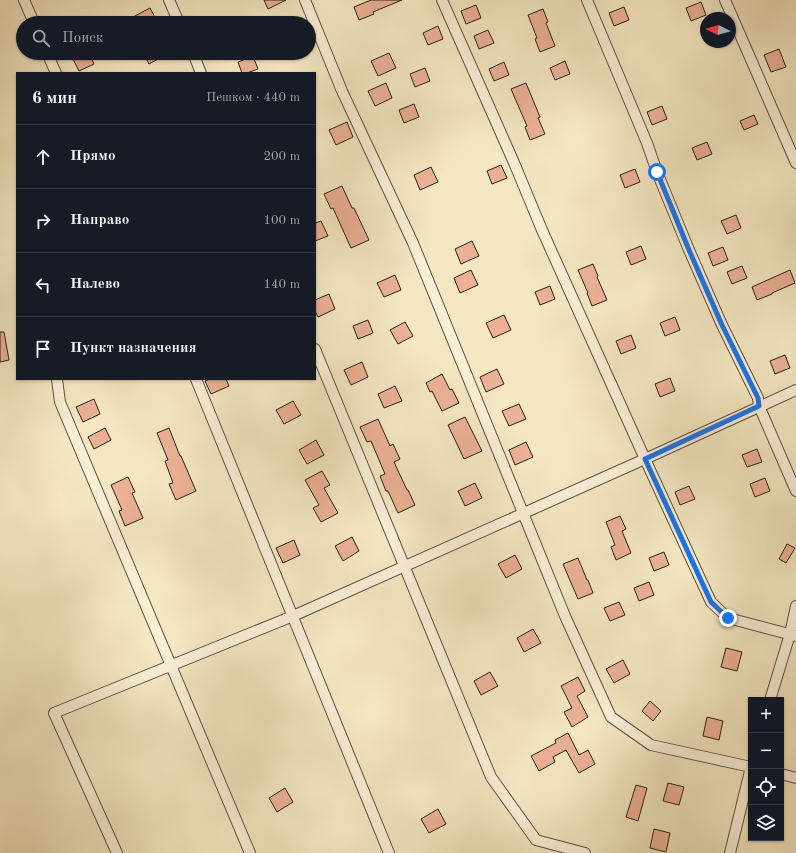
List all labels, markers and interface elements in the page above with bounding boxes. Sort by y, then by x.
north arrow [700,12,736,48]
search box [16,16,316,60]
icon: search [30,27,52,49]
text: Поиск [62,31,103,46]
text: 6 мин [32,90,77,107]
text: Пешком · 440 m [206,91,300,104]
icon: ahead [32,146,54,168]
text: Прямо [70,149,116,164]
text: 200 m [263,150,300,163]
route start [648,163,666,181]
icon: right [32,210,54,232]
text: Направо [70,213,129,228]
text: 100 m [263,214,300,227]
icon: left [32,274,54,296]
text: Налево [70,277,120,292]
text: 140 m [263,278,300,291]
icon: arrive [32,338,54,360]
text: Пункт назначения [70,341,197,356]
route end [719,609,737,627]
map controls [748,697,784,841]
button: + [748,697,784,733]
button: − [748,733,784,769]
button: locate [748,769,784,805]
button: layers [748,805,784,841]

